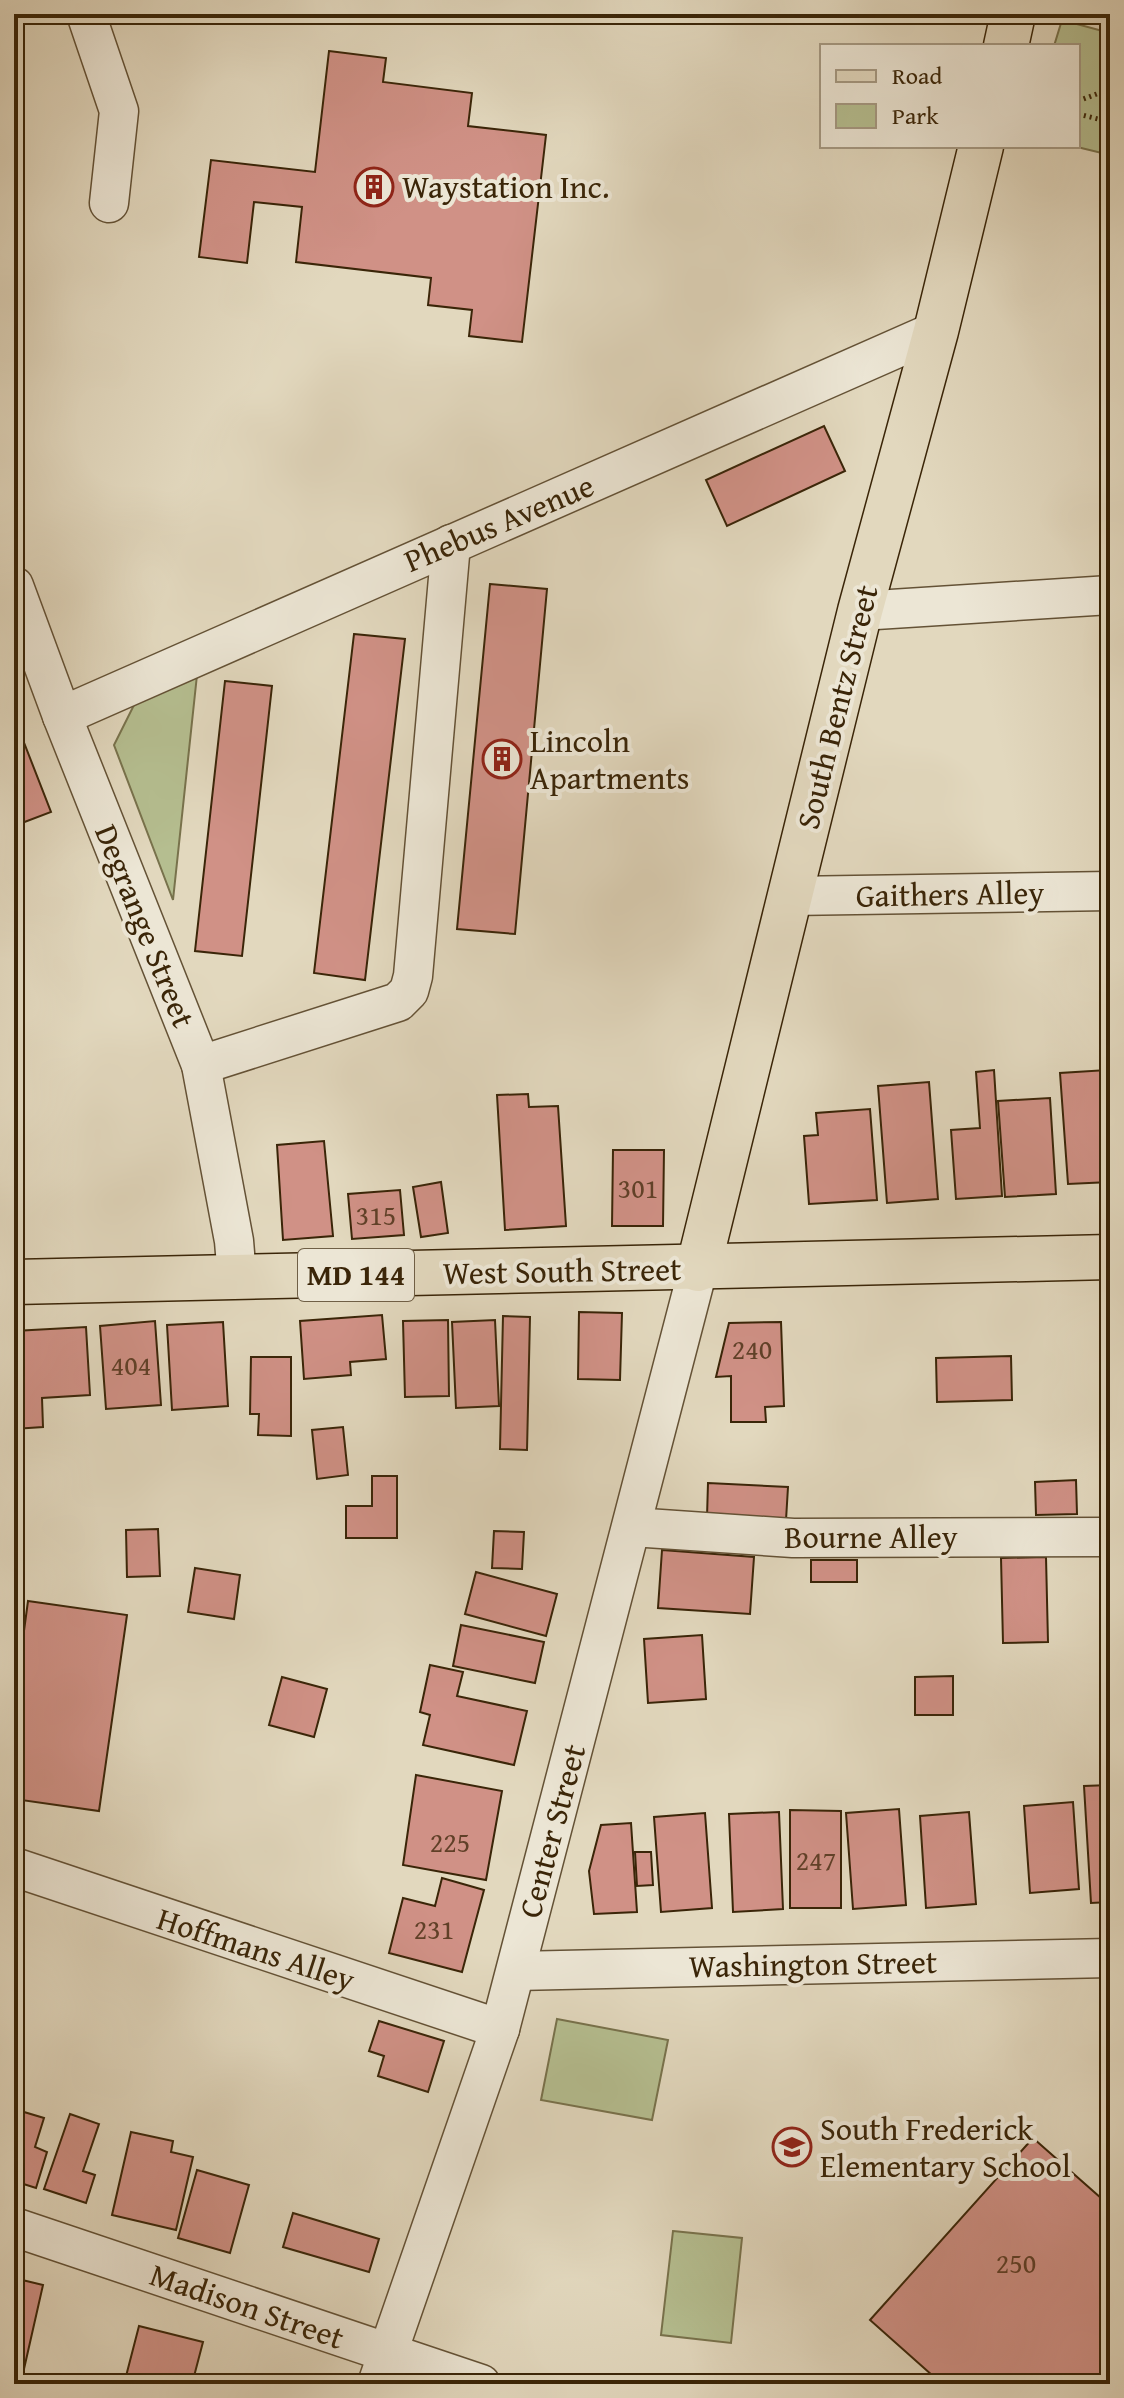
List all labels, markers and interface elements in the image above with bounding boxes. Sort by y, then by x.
legend [820,44,1080,148]
text: Road [892,58,942,93]
text: Park [892,98,939,133]
place label: Waystation Inc. [402,163,610,210]
building icon: Waystation Inc. [353,166,395,208]
street label: Phebus Avenue [397,461,601,584]
street label: South Bentz Street [783,580,890,834]
place label: Lincoln Apartments [530,717,689,801]
building icon: Lincoln Apartments [481,738,523,780]
street label: Degrange Street [83,817,208,1034]
street label: Gaithers Alley [855,868,1045,919]
house number: 301 [618,1167,658,1208]
house number: 315 [356,1194,396,1235]
street label: West South Street [442,1245,682,1296]
road number: MD 144 [298,1249,414,1301]
house number: 240 [732,1328,772,1369]
house number: 404 [111,1344,151,1385]
street label: Bourne Alley [784,1513,958,1560]
street label: Center Street [506,1739,597,1923]
house number: 225 [430,1821,470,1862]
house number: 247 [796,1839,836,1880]
street label: Hoffmans Alley [151,1894,361,2003]
house number: 231 [414,1908,454,1949]
street label: Washington Street [688,1938,937,1989]
place label: South Frederick Elementary School [820,2105,1071,2189]
school or university icon: South Frederick Elementary School [771,2126,813,2168]
house number: 250 [996,2242,1036,2283]
street label: Madison Street [144,2250,351,2361]

